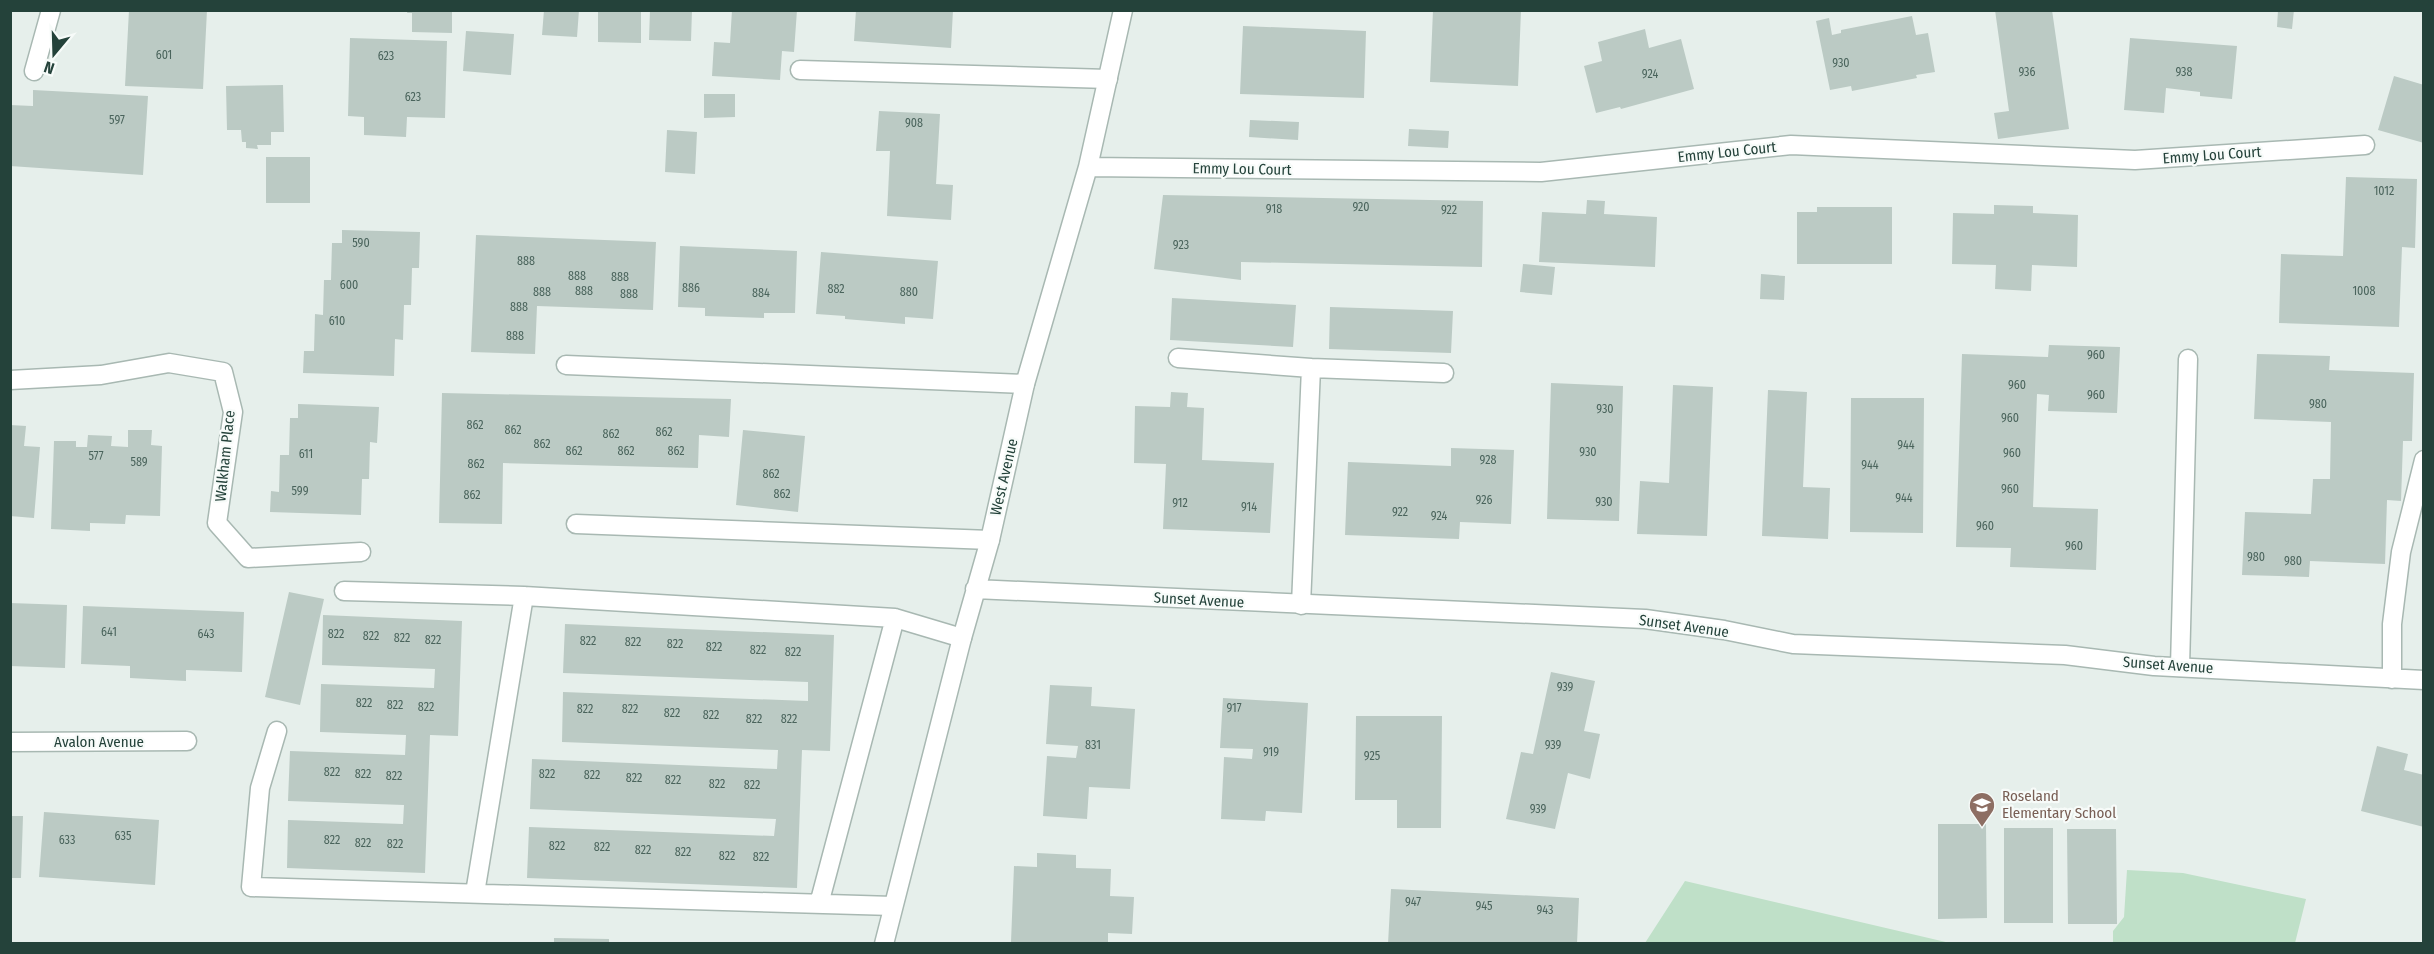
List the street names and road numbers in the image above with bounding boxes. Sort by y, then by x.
street label: Emmy Lou Court [1677,138,1777,166]
street label: Emmy Lou Court [2162,143,2262,167]
street label: Emmy Lou Court [1192,159,1292,179]
street label: Walkham Place [211,409,239,503]
street label: West Avenue [986,437,1022,517]
street label: Sunset Avenue [1153,589,1245,611]
street label: Sunset Avenue [1638,611,1730,641]
street label: Sunset Avenue [2122,653,2214,677]
street label: Avalon Avenue [54,733,144,751]

